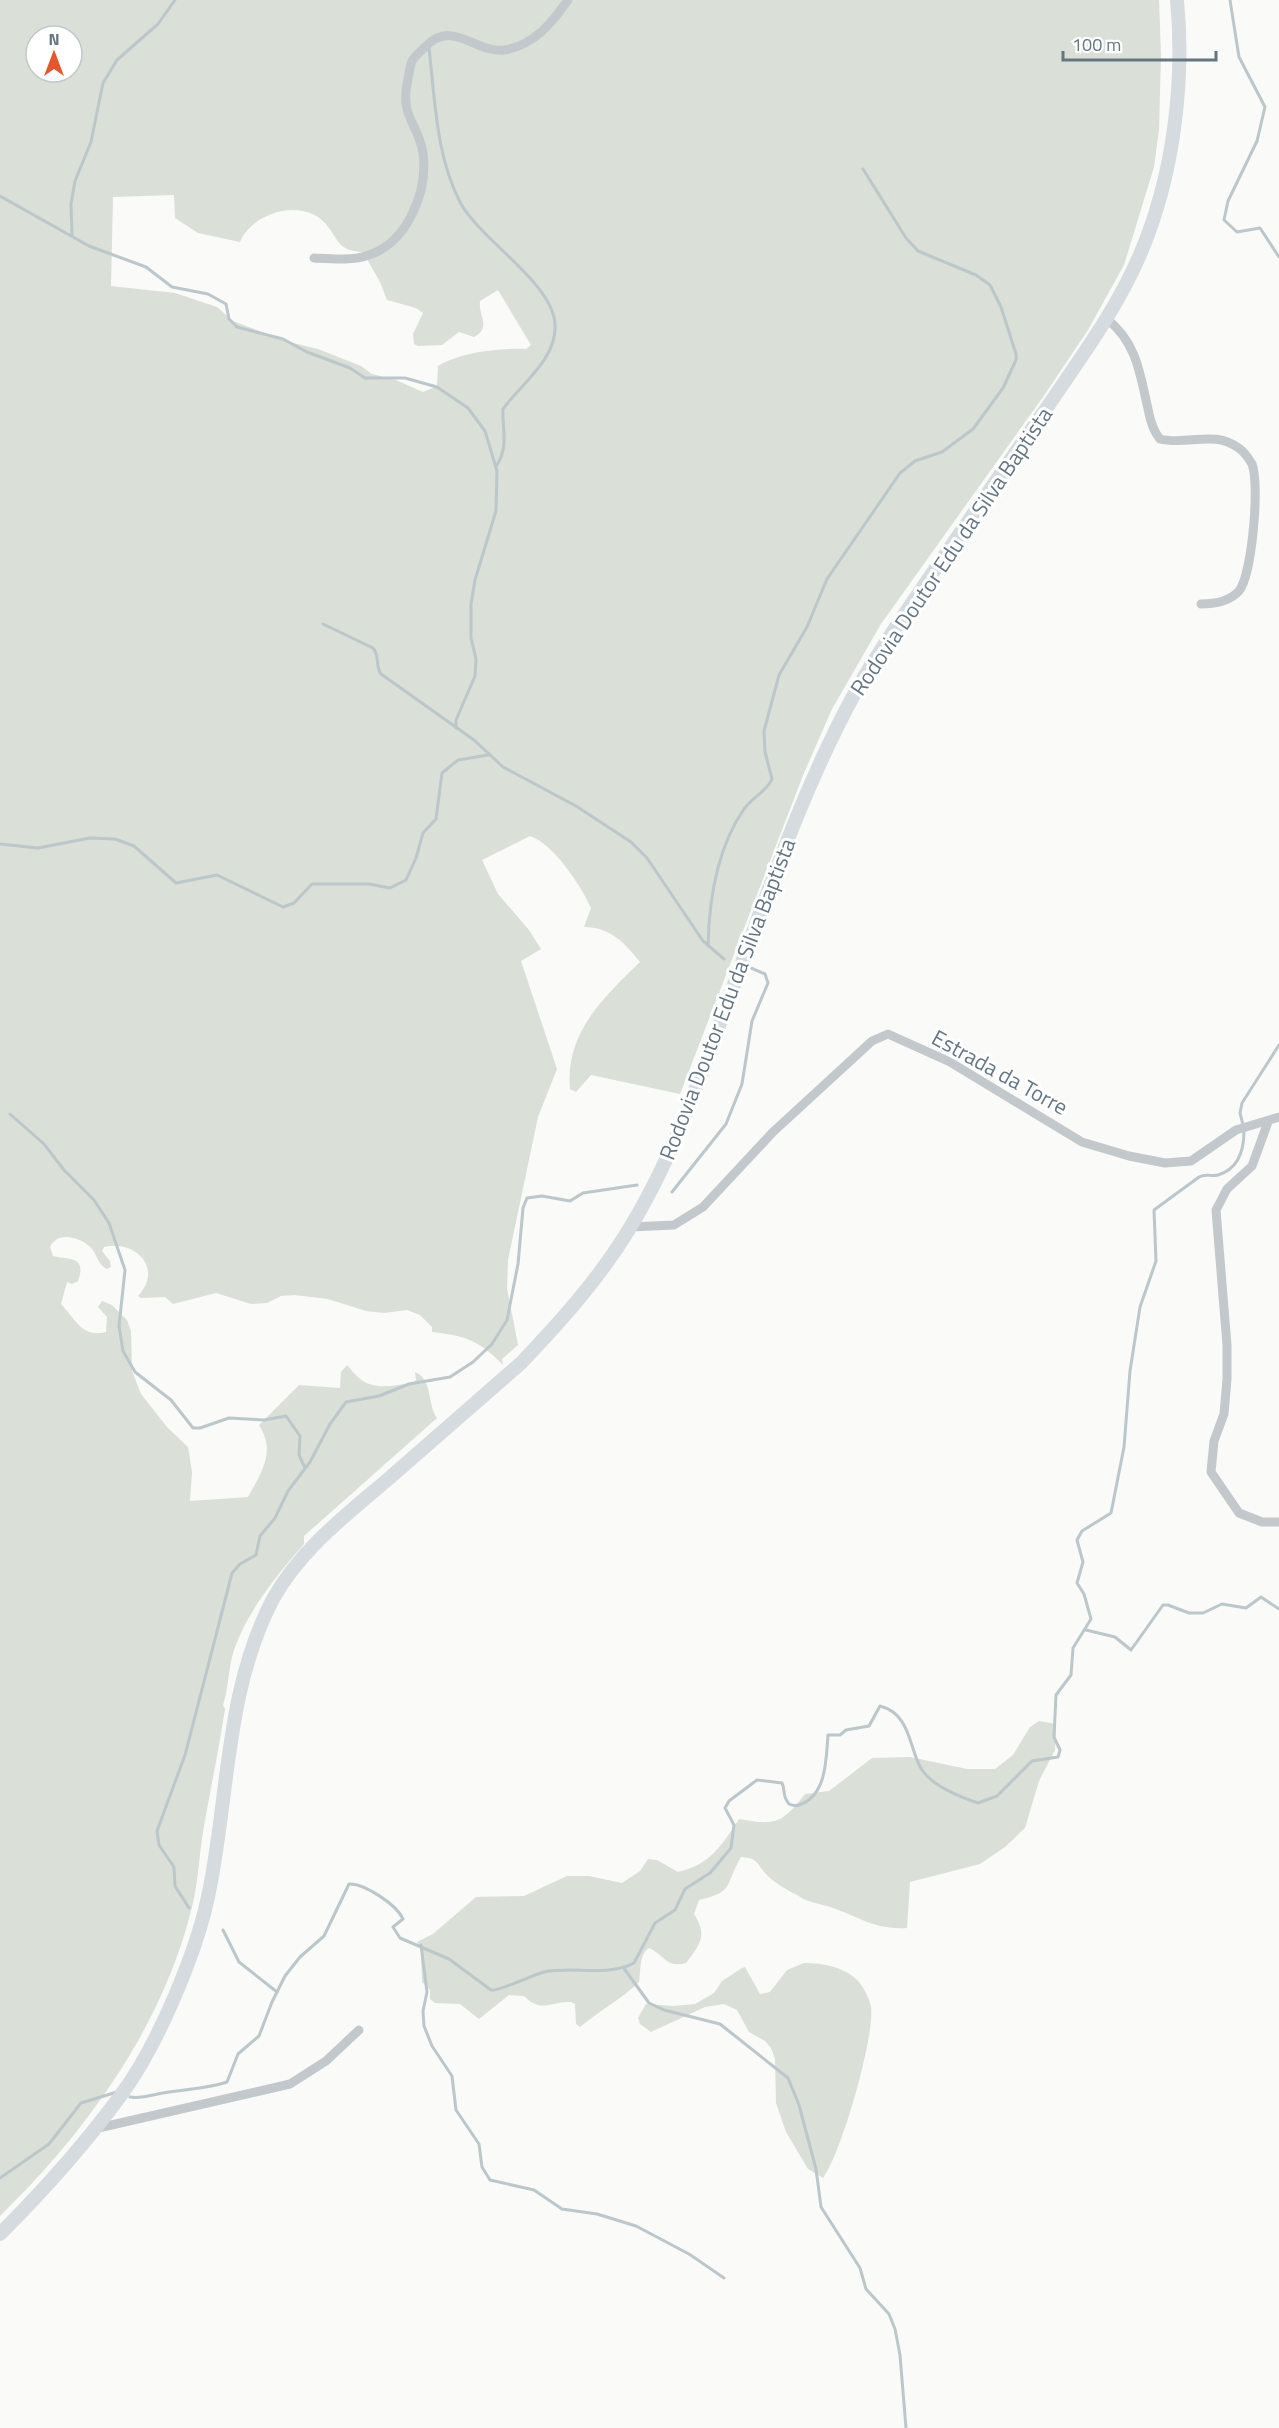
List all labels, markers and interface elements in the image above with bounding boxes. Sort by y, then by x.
north arrow [24,24,84,84]
scale bar [1063,24,1216,62]
text: N [48,27,60,51]
text: 100 m [1072,31,1121,58]
street label: Rodovia Doutor Edu da Silva Baptista [841,400,1061,702]
street label: Rodovia Doutor Edu da Silva Baptista [650,833,804,1165]
street label: Estrada da Torre [926,1021,1074,1123]

